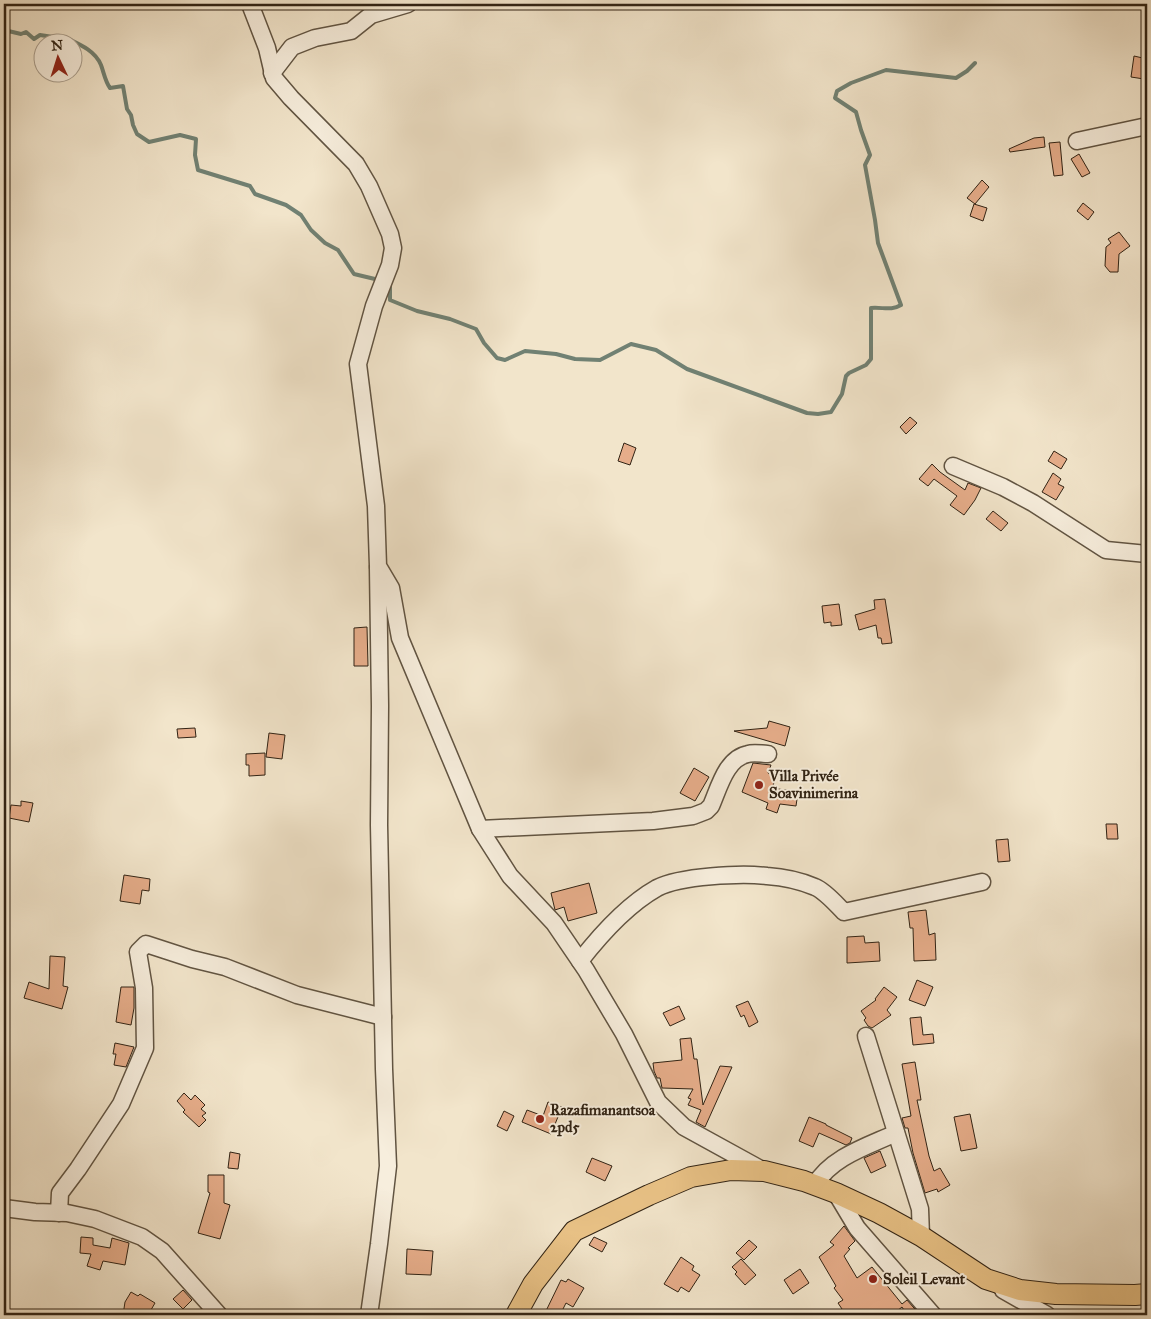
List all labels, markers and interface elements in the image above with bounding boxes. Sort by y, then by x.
north arrow [32,32,82,82]
text: N [51,37,64,54]
place label: Villa Privée Soavinimerina [768,767,859,802]
marker: Villa Privée Soavinimerina [753,779,765,791]
place label: Razafimanantsoa 2pd5 [550,1101,656,1137]
marker: Razafimanantsoa 2pd5 [534,1113,546,1125]
place label: Soleil Levant [883,1270,966,1288]
marker: Soleil Levant [867,1273,879,1285]

